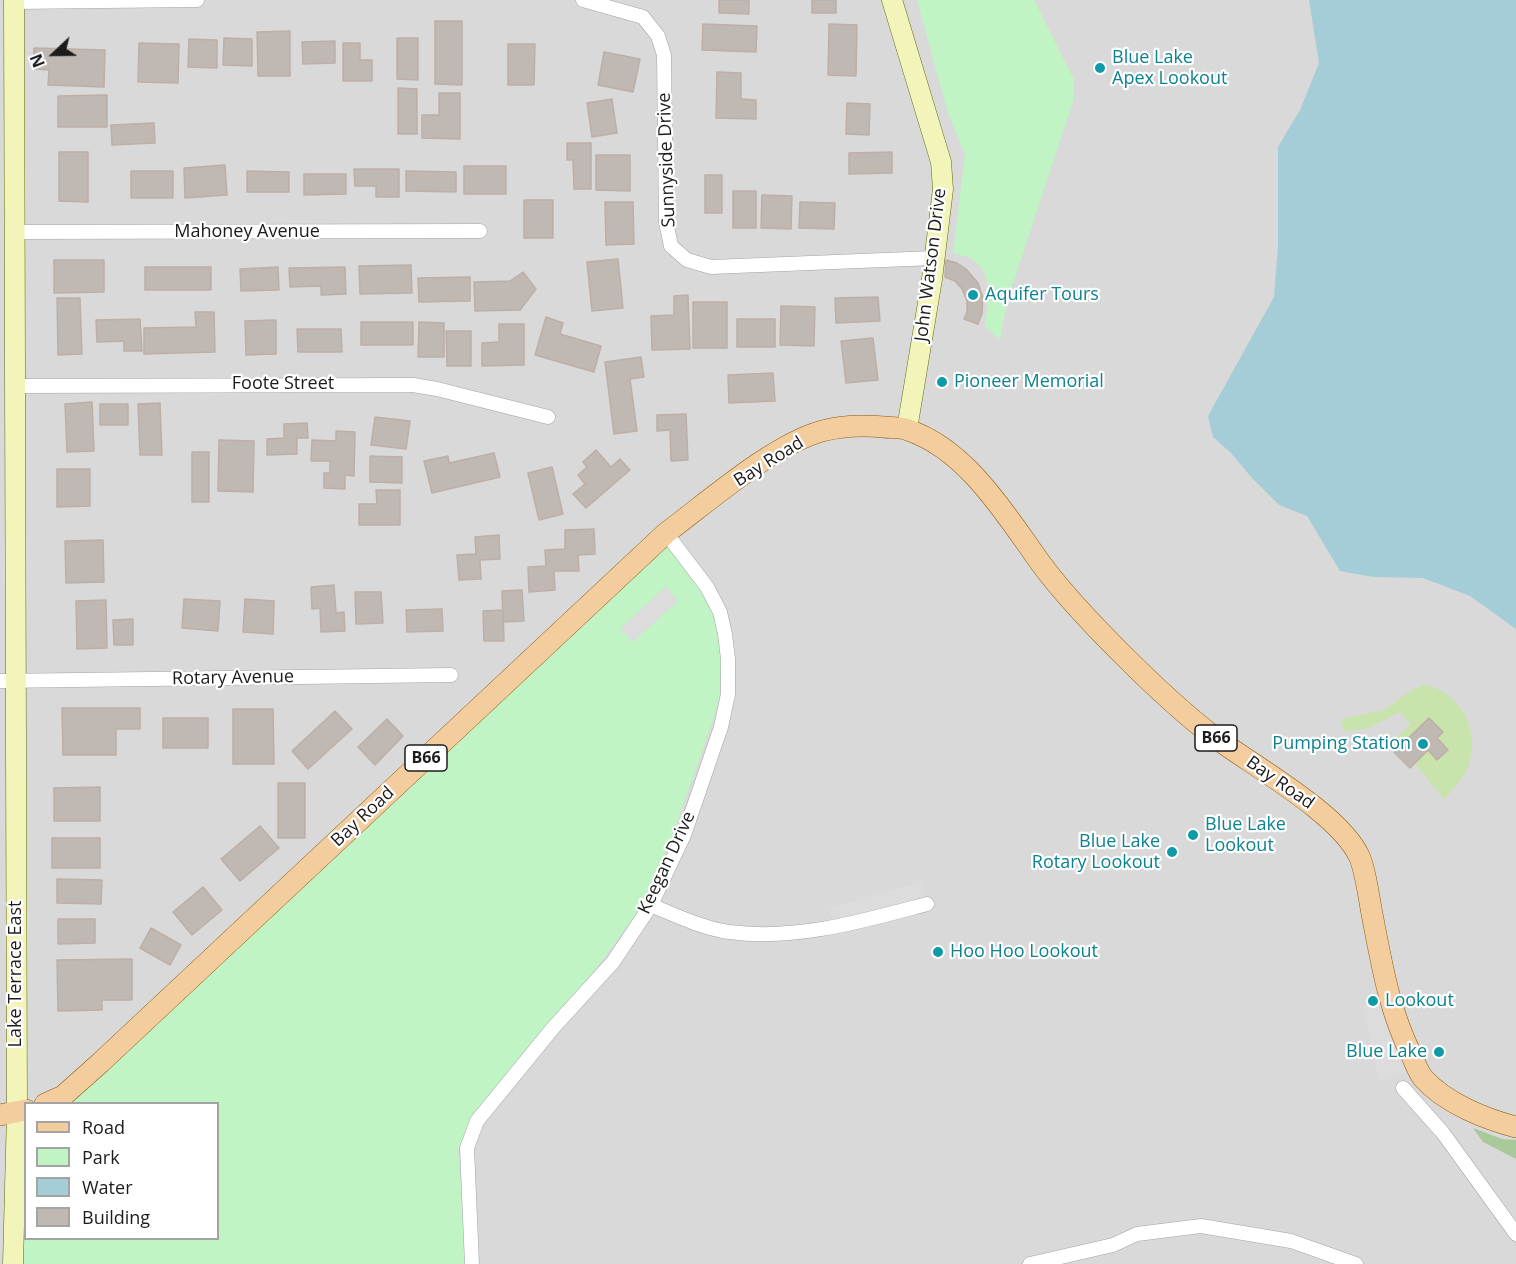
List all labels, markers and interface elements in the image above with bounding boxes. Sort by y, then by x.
north arrow [24,24,84,84]
place label: Blue Lake Apex Lookout [1112,47,1227,90]
text: N [25,51,50,71]
marker: Blue Lake Apex Lookout [1093,61,1107,75]
street label: Sunnyside Drive [654,92,680,228]
street label: John Watson Drive [911,187,951,343]
street label: Mahoney Avenue [174,221,320,243]
place label: Aquifer Tours [985,284,1099,306]
marker: Aquifer Tours [966,288,980,302]
place label: Pioneer Memorial [954,371,1104,393]
street label: Foote Street [232,373,334,395]
marker: Pioneer Memorial [935,375,949,389]
street label: Bay Road [730,432,808,492]
street label: Rotary Avenue [172,666,294,690]
road number: B66 [1195,725,1237,751]
place label: Pumping Station [1272,733,1411,755]
marker: Pumping Station [1416,737,1430,751]
road number: B66 [405,745,447,771]
street label: Bay Road [1242,752,1318,814]
street label: Bay Road [327,782,399,852]
street label: Keegan Drive [634,808,700,918]
place label: Blue Lake Lookout [1205,814,1286,856]
marker: Blue Lake Lookout [1186,828,1200,842]
place label: Blue Lake Rotary Lookout [1032,831,1160,874]
marker: Blue Lake Rotary Lookout [1165,845,1179,859]
street label: Lake Terrace East [5,901,27,1047]
place label: Hoo Hoo Lookout [950,941,1098,963]
marker: Hoo Hoo Lookout [931,945,945,959]
place label: Lookout [1385,990,1454,1012]
marker: Lookout [1366,994,1380,1008]
place label: Blue Lake [1346,1041,1427,1063]
marker: Blue Lake [1432,1045,1446,1059]
legend [24,1102,219,1240]
text: Road [82,1115,125,1139]
text: Park [82,1145,120,1169]
text: Water [82,1175,133,1199]
text: Building [82,1205,150,1229]

